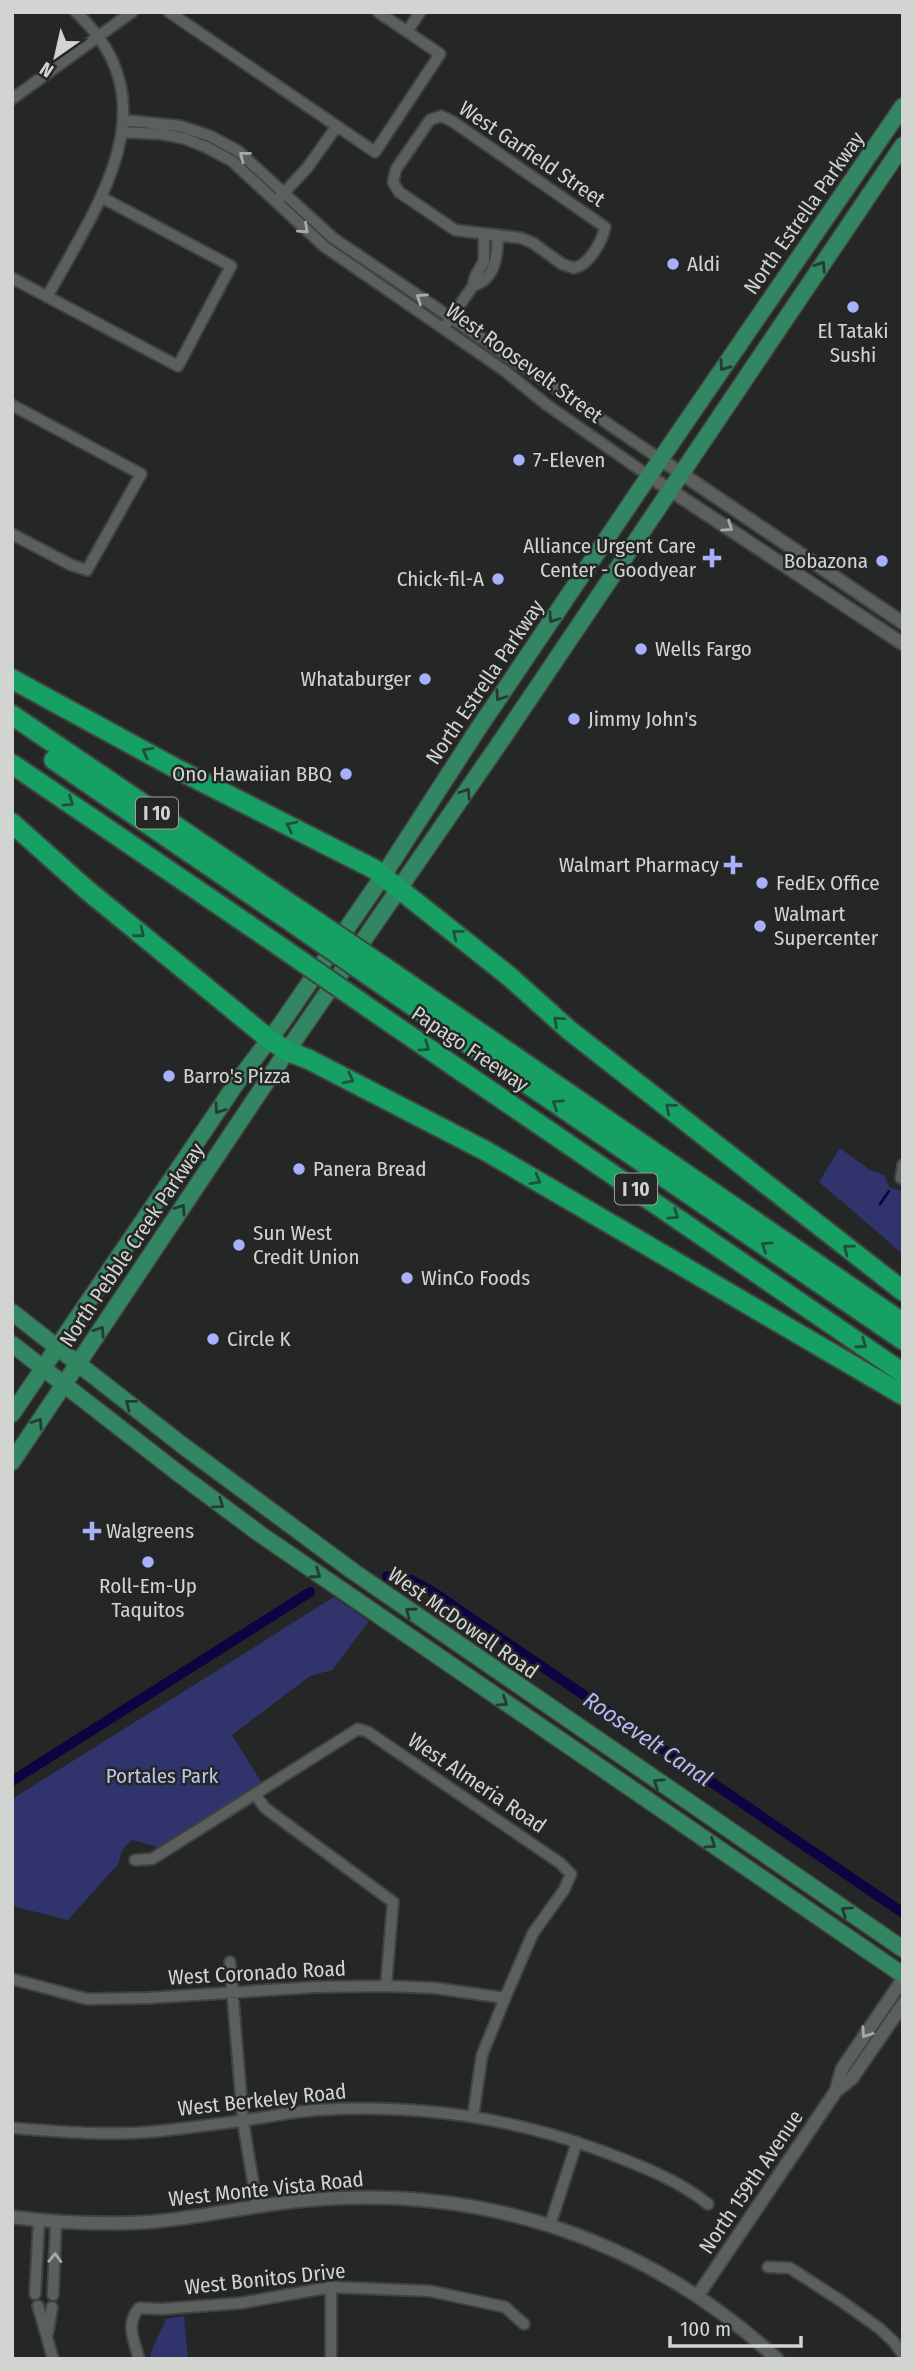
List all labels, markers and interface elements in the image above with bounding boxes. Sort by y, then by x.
north arrow [21,21,91,91]
text: N [36,57,58,82]
street label: West Garfield Street [454,95,610,213]
street label: North Estrella Parkway [738,126,870,300]
one-way arrow [239,152,251,165]
one-way arrow [296,221,309,233]
place label: Aldi [687,251,720,277]
marker: Aldi [665,256,681,272]
one-way arrow [813,260,826,273]
one-way arrow [416,294,429,306]
street label: West Roosevelt Street [440,297,608,429]
marker: El Tataki Sushi [845,299,861,315]
place label: El Tataki Sushi [817,318,889,368]
one-way arrow [720,358,732,371]
place label: 7-Eleven [533,447,605,473]
marker: 7-Eleven [511,452,527,468]
one-way arrow [720,519,733,531]
place label: Alliance Urgent Care Center - Goodyear [523,533,697,583]
marker: Alliance Urgent Care Center - Goodyear [702,548,722,568]
place label: Bobazona [784,548,868,574]
marker: Bobazona [874,553,890,569]
place label: Chick-fil-A [397,566,484,592]
marker: Chick-fil-A [490,571,506,587]
street label: North Estrella Parkway [420,594,550,769]
one-way arrow [549,610,561,623]
place label: Wells Fargo [655,636,752,662]
marker: Wells Fargo [633,641,649,657]
place label: Whataburger [300,666,412,692]
marker: Whataburger [417,671,433,687]
one-way arrow [496,688,508,701]
place label: Jimmy John's [588,706,697,732]
marker: Jimmy John's [566,711,582,727]
one-way arrow [142,747,154,761]
place label: Ono Hawaiian BBQ [172,761,332,787]
marker: Ono Hawaiian BBQ [338,766,354,782]
one-way arrow [458,788,470,801]
one-way arrow [61,794,74,807]
road number: I 10 [136,798,178,828]
one-way arrow [286,820,298,834]
place label: Walmart Pharmacy [559,852,720,878]
marker: Walmart Pharmacy [725,857,741,873]
place label: FedEx Office [776,870,880,896]
marker: FedEx Office [754,875,770,891]
place label: Walmart Supercenter [774,901,879,951]
marker: Walmart Supercenter [752,918,768,934]
one-way arrow [131,925,144,937]
one-way arrow [452,930,464,943]
street label: Papago Freeway [407,1000,534,1098]
one-way arrow [554,1016,567,1029]
one-way arrow [417,1039,430,1051]
place label: Barro's Pizza [183,1063,291,1089]
marker: Barro's Pizza [161,1068,177,1084]
one-way arrow [342,1071,354,1085]
one-way arrow [552,1099,565,1112]
one-way arrow [215,1101,227,1114]
one-way arrow [666,1104,679,1116]
street label: North Pebble Creek Parkway [54,1138,210,1352]
place label: Panera Bread [313,1156,426,1182]
marker: Panera Bread [291,1161,307,1177]
one-way arrow [528,1172,541,1185]
road number: I 10 [615,1174,657,1204]
one-way arrow [173,1204,186,1217]
one-way arrow [666,1207,679,1219]
place label: Sun West Credit Union [253,1220,360,1270]
marker: Sun West Credit Union [231,1237,247,1253]
one-way arrow [760,1241,773,1254]
one-way arrow [844,1245,856,1258]
place label: WinCo Foods [421,1265,530,1291]
marker: WinCo Foods [399,1270,415,1286]
one-way arrow [92,1325,105,1338]
place label: Circle K [227,1326,291,1352]
marker: Circle K [205,1331,221,1347]
one-way arrow [854,1336,867,1348]
one-way arrow [126,1399,138,1412]
one-way arrow [30,1418,43,1431]
one-way arrow [211,1495,224,1508]
place label: Walgreens [106,1518,194,1544]
marker: Walgreens [84,1523,100,1539]
marker: Roll-Em-Up Taquitos [140,1554,156,1570]
street label: West McDowell Road [383,1561,543,1685]
one-way arrow [308,1565,321,1578]
place label: Roll-Em-Up Taquitos [99,1573,197,1623]
one-way arrow [405,1608,418,1620]
water label: Roosevelt Canal [578,1686,718,1792]
one-way arrow [495,1694,508,1706]
street label: West Almeria Road [403,1727,551,1839]
park label: Portales Park [106,1763,218,1789]
one-way arrow [653,1778,666,1791]
one-way arrow [703,1836,716,1848]
one-way arrow [841,1907,854,1919]
street label: West Coronado Road [168,1955,346,1991]
one-way arrow [861,2026,874,2039]
street label: West Berkeley Road [176,2078,348,2122]
street label: North 159th Avenue [693,2105,809,2259]
street label: West Monte Vista Road [167,2166,365,2212]
one-way arrow [47,2253,62,2264]
street label: West Bonitos Drive [183,2258,347,2300]
scale bar [670,2304,801,2348]
text: 100 m [680,2316,731,2342]

